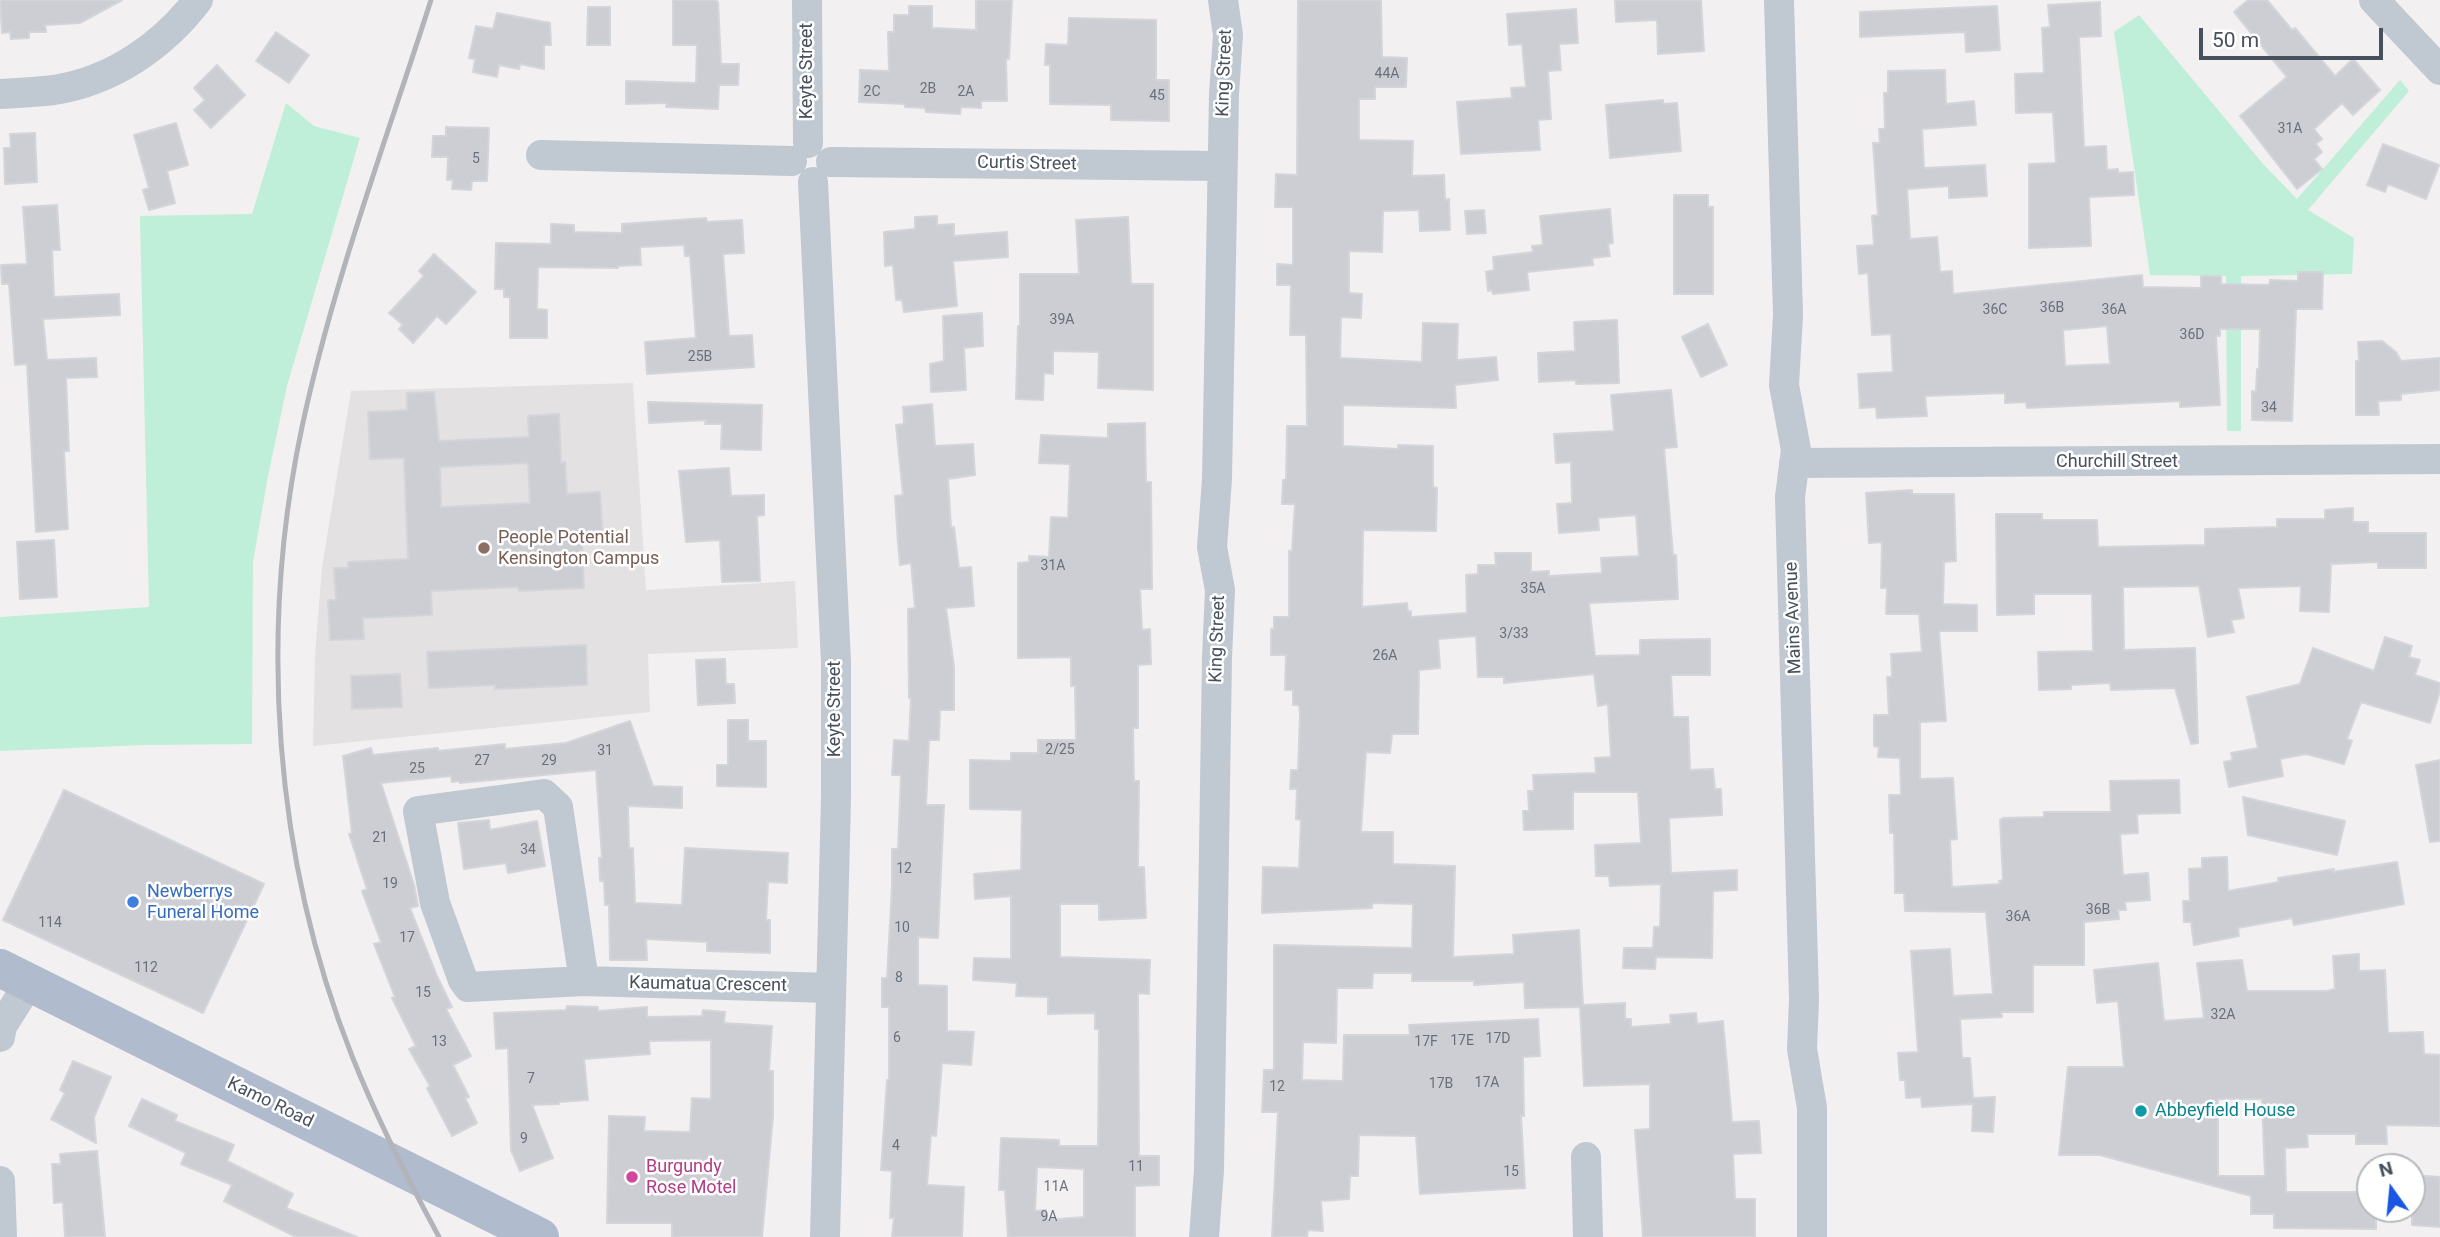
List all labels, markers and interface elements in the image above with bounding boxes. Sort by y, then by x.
scale bar [2202,14,2386,58]
street label: Keyte Street [796,23,818,119]
text: 50 m [2212,28,2259,52]
street label: King Street [1213,29,1237,117]
house number: 44A [1375,66,1399,82]
house number: 2B [920,81,936,97]
house number: 2C [864,84,880,100]
house number: 2A [957,84,975,100]
house number: 45 [1149,88,1165,104]
house number: 31A [2278,121,2302,137]
house number: 5 [472,151,480,167]
street label: Curtis Street [977,152,1077,176]
house number: 36B [2040,300,2064,316]
house number: 36C [1983,302,2007,318]
house number: 36A [2102,302,2126,318]
house number: 39A [1050,312,1074,328]
house number: 36D [2180,327,2204,343]
house number: 25B [688,349,712,365]
house number: 34 [2261,400,2277,416]
street label: Churchill Street [2056,451,2178,473]
place label: People Potential Kensington Campus [498,527,659,570]
marker: People Potential Kensington Campus [476,540,492,556]
house number: 31A [1041,558,1065,574]
street label: Mains Avenue [1781,561,1807,675]
house number: 35A [1521,581,1545,597]
street label: King Street [1206,595,1230,683]
house number: 3/33 [1499,626,1529,642]
house number: 26A [1373,648,1397,664]
street label: Keyte Street [824,661,846,757]
house number: 2/25 [1045,742,1075,758]
house number: 31 [597,743,613,759]
house number: 27 [474,753,490,769]
house number: 29 [541,753,557,769]
house number: 25 [409,761,425,777]
house number: 21 [372,830,388,846]
house number: 34 [520,842,536,858]
house number: 12 [896,861,912,877]
house number: 19 [382,876,398,892]
place label: Newberrys Funeral Home [147,881,259,924]
marker: Newberrys Funeral Home [125,894,141,910]
house number: 36B [2086,902,2110,918]
house number: 36A [2006,909,2030,925]
house number: 114 [38,915,62,931]
house number: 10 [894,920,910,936]
house number: 17 [399,930,415,946]
house number: 112 [134,960,158,976]
house number: 8 [895,970,903,986]
street label: Kaumatua Crescent [629,973,787,997]
house number: 15 [415,985,431,1001]
house number: 32A [2211,1007,2235,1023]
house number: 6 [893,1030,901,1046]
house number: 17D [1486,1031,1510,1047]
house number: 17E [1450,1033,1474,1049]
house number: 13 [431,1034,447,1050]
house number: 17F [1414,1034,1438,1050]
house number: 7 [527,1071,535,1087]
street label: Kamo Road [224,1073,316,1133]
house number: 17A [1475,1075,1499,1091]
house number: 17B [1429,1076,1453,1092]
house number: 12 [1269,1079,1285,1095]
place label: Abbeyfield House [2155,1100,2295,1122]
marker: Abbeyfield House [2133,1103,2149,1119]
house number: 9 [520,1131,528,1147]
house number: 4 [892,1138,900,1154]
north arrow [2356,1153,2426,1223]
place label: Burgundy Rose Motel [646,1156,736,1198]
text: N [2377,1156,2395,1182]
house number: 11 [1128,1159,1144,1175]
house number: 15 [1503,1164,1519,1180]
marker: Burgundy Rose Motel [624,1169,640,1185]
house number: 11A [1044,1179,1068,1195]
house number: 9A [1040,1209,1058,1225]

